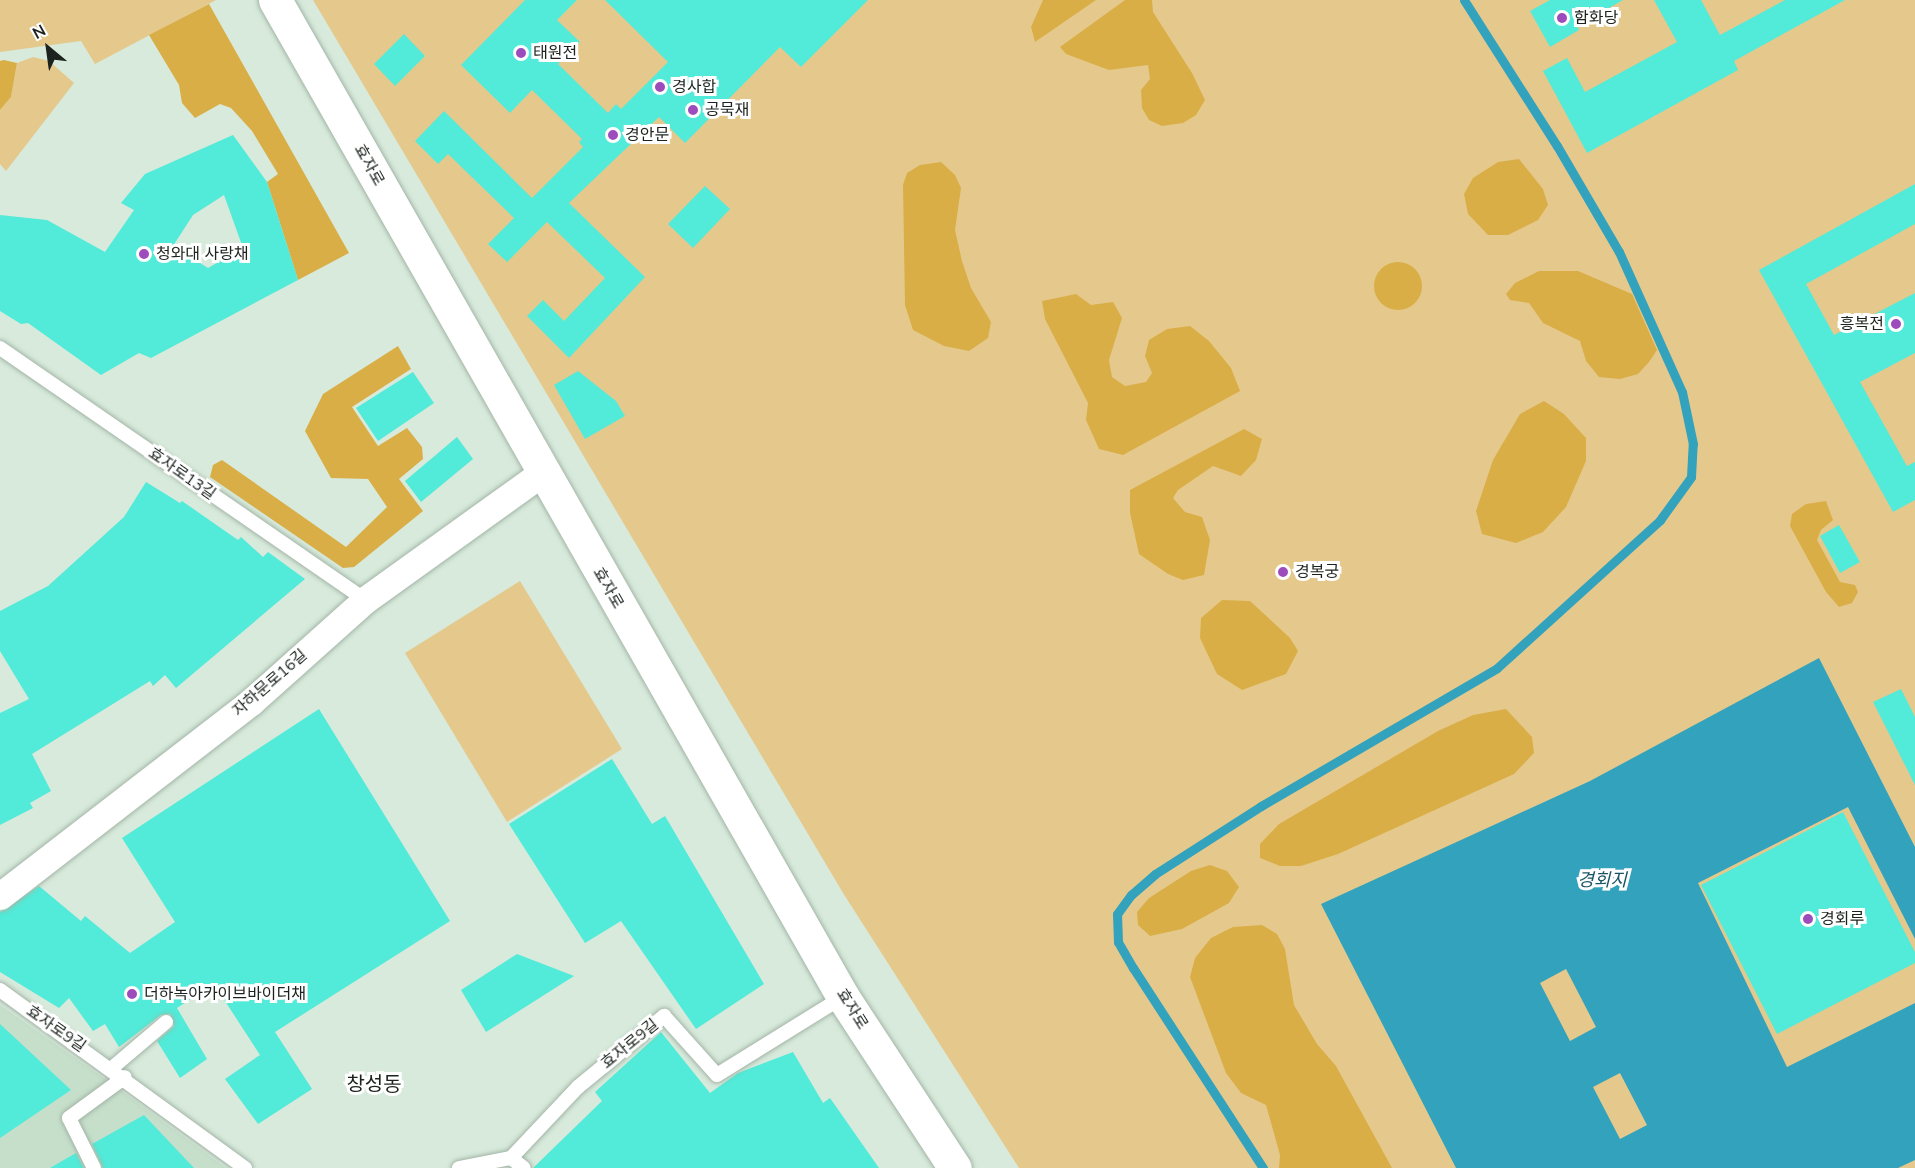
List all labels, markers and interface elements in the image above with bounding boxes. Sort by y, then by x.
place label: 함화당 [1574,8,1618,28]
marker: 함화당 [1555,11,1569,25]
north arrow [18,18,78,78]
text: N [29,20,50,45]
place label: 태원전 [533,43,577,63]
marker: 태원전 [514,46,528,60]
place label: 경사합 [672,77,716,97]
marker: 경사합 [653,80,667,94]
place label: 공묵재 [705,100,749,120]
marker: 공묵재 [686,103,700,117]
place label: 경안문 [625,125,669,145]
marker: 경안문 [606,128,620,142]
street label: 효자로 [350,141,388,189]
place label: 청와대 사랑채 [156,244,248,264]
marker: 청와대 사랑채 [137,247,151,261]
place label: 흥복전 [1840,314,1884,334]
marker: 흥복전 [1889,317,1903,331]
street label: 효자로13길 [145,444,219,504]
place label: 경복궁 [1295,562,1339,582]
street label: 효자로 [589,564,627,612]
marker: 경복궁 [1276,565,1290,579]
street label: 자하문로16길 [229,645,311,721]
water label: 경회지 [1577,869,1627,891]
place label: 경회루 [1820,909,1864,929]
marker: 경회루 [1801,912,1815,926]
place label: 더하녹아카이브바이더채 [144,984,306,1004]
street label: 효자로 [832,985,872,1033]
marker: 더하녹아카이브바이더채 [125,987,139,1001]
street label: 효자로9길 [22,1001,90,1057]
street label: 효자로9길 [597,1015,663,1073]
district label: 창성동 [346,1072,402,1096]

